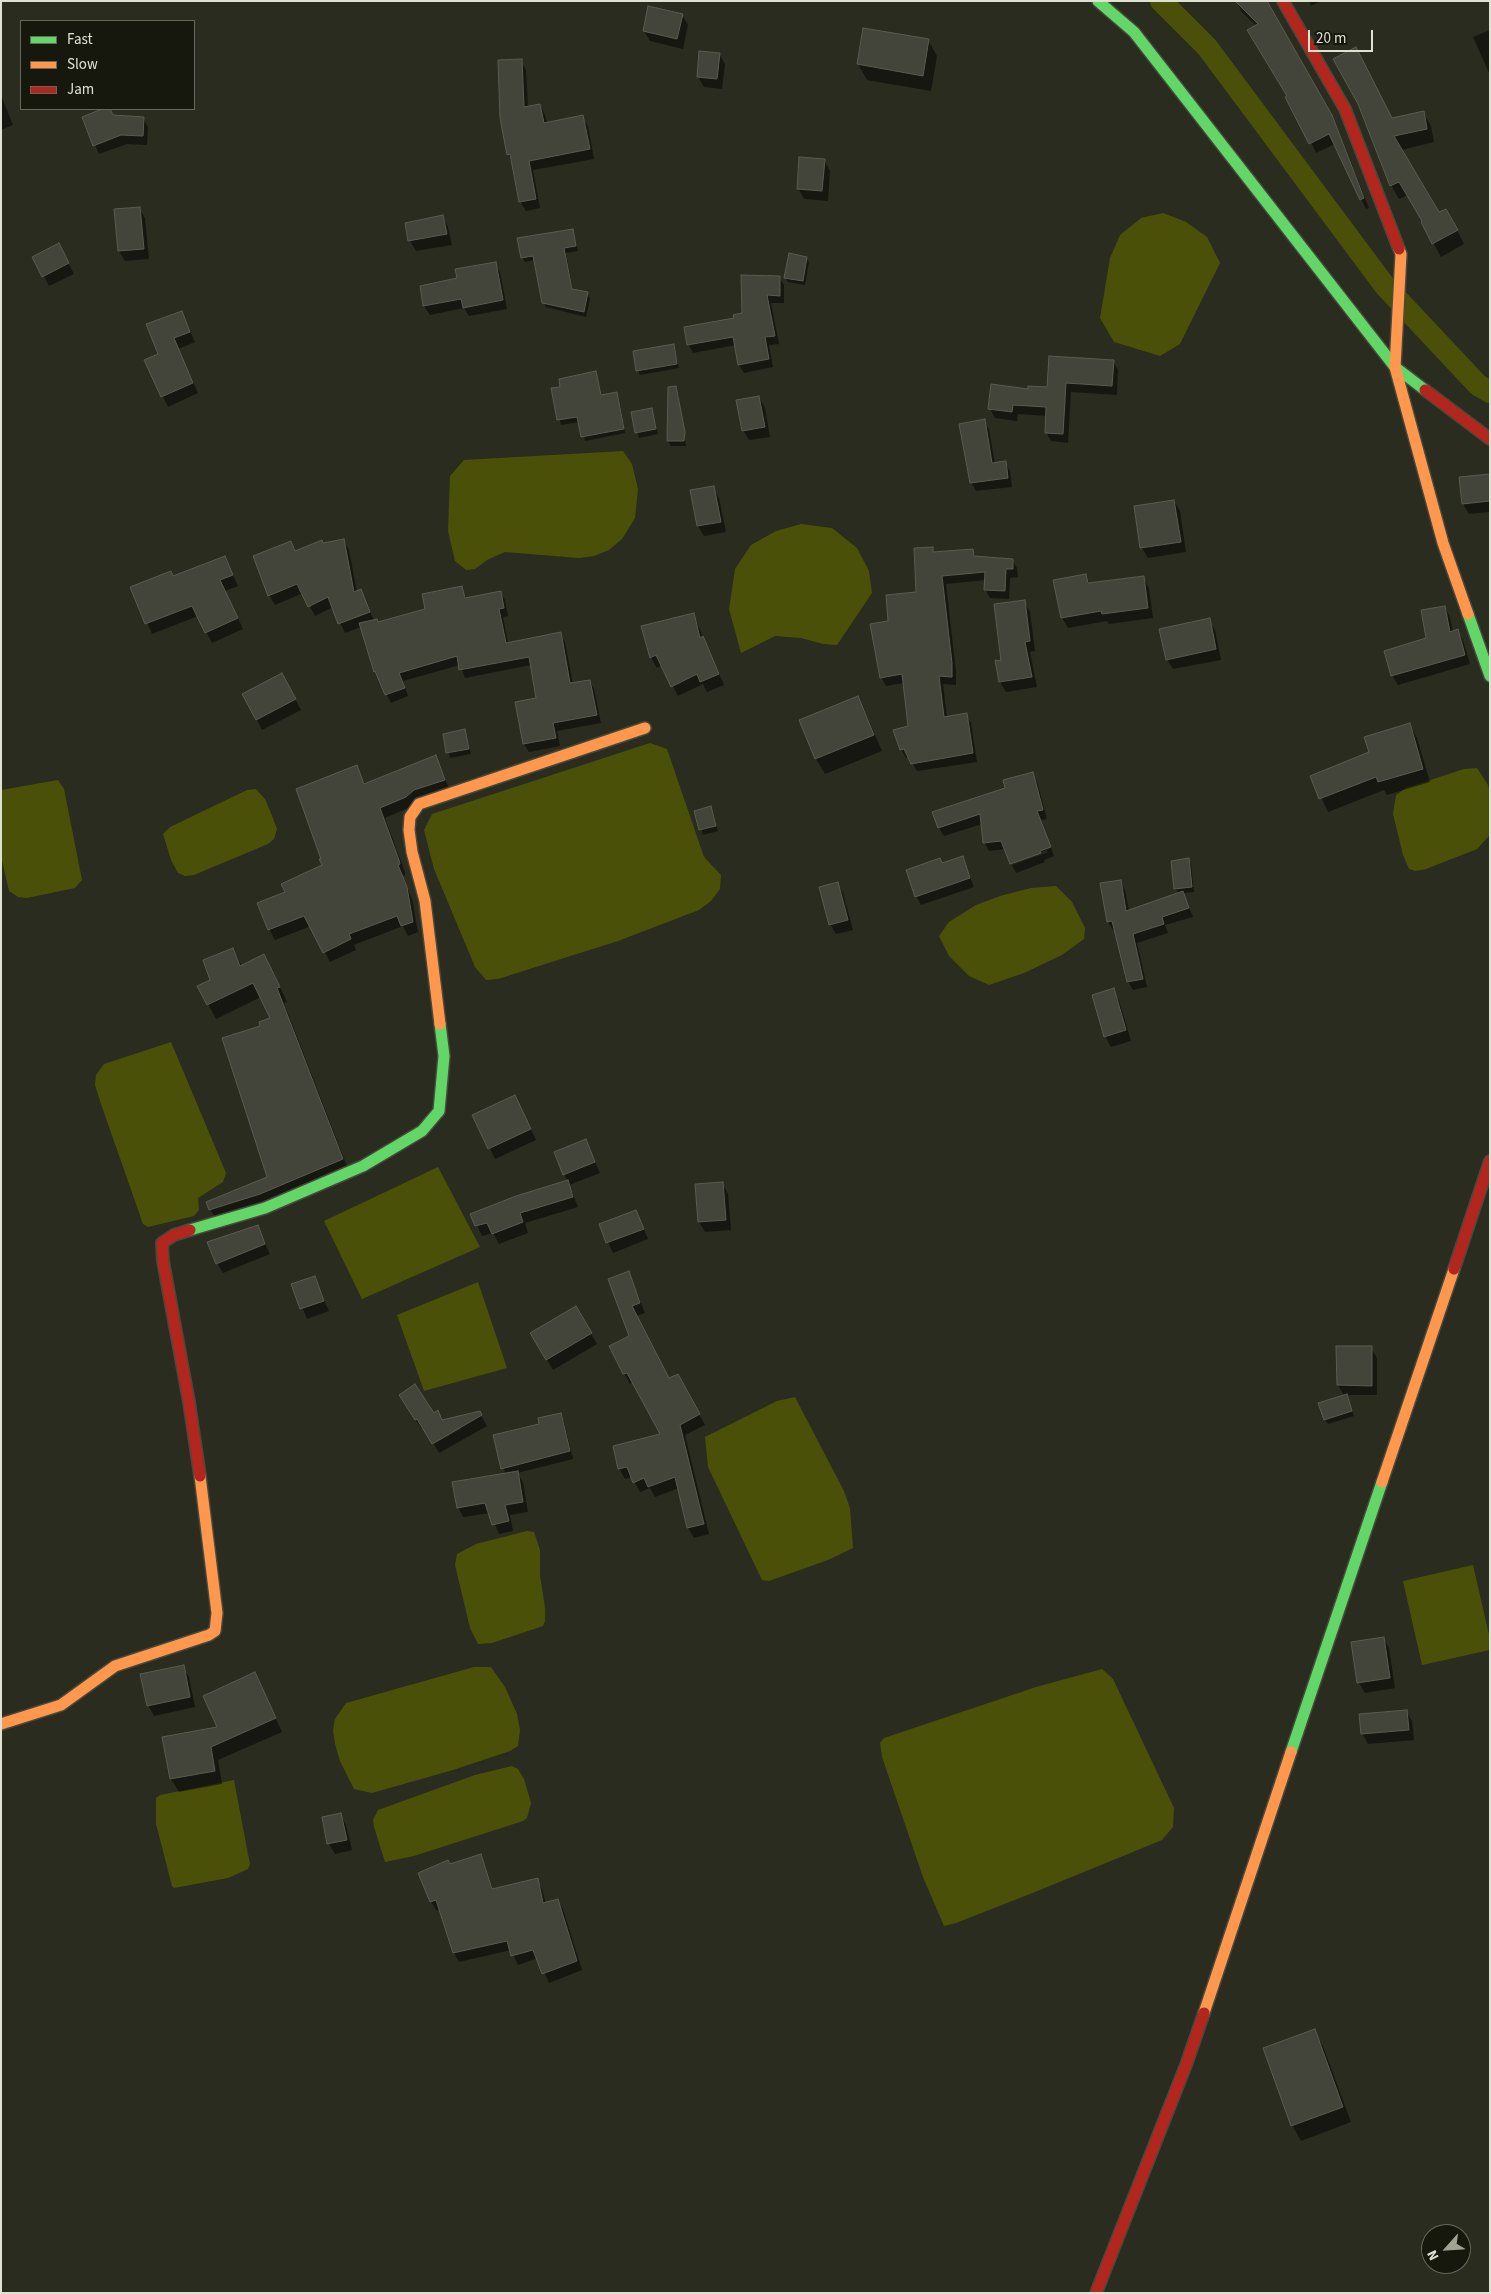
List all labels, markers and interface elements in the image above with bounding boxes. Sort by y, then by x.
legend [20,20,195,110]
scale bar [1311,20,1376,52]
text: 20 m [1316,28,1346,49]
text: Fast [67,29,93,50]
text: Slow [67,54,98,75]
text: Jam [67,79,94,100]
north arrow [1421,2224,1471,2274]
text: N [1422,2247,1444,2264]

